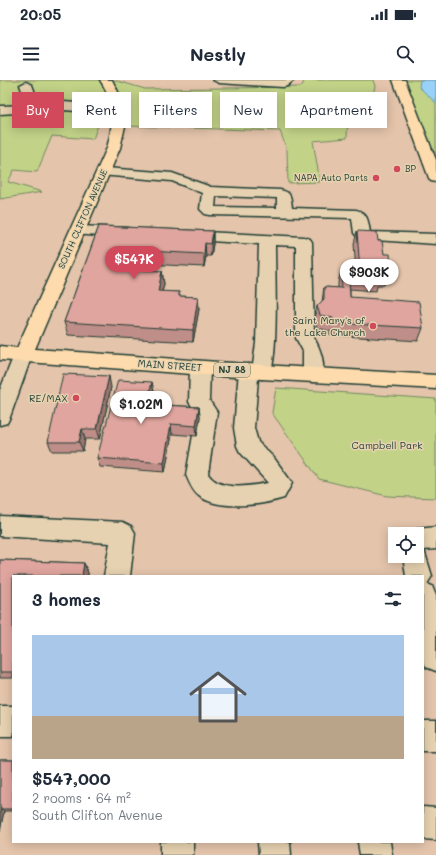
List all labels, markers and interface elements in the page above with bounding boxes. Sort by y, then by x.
text: 20:05 [20,4,61,24]
text: Nestly [190,42,246,66]
icon: menu [20,43,42,65]
icon: search [394,43,416,65]
chip: Buy [12,92,64,128]
chip: Rent [72,92,131,128]
chip: Filters [139,92,212,128]
chip: New [220,92,277,128]
chip: Apartment [285,92,387,128]
place label: BP [405,163,417,174]
marker: BP [392,164,402,174]
street label: SOUTH CLIFTON AVENUE [56,167,110,270]
place label: NAPA Auto Parts [294,172,368,183]
marker: NAPA Auto Parts [371,173,381,183]
pin: $547K [106,246,162,280]
text: $547K [114,250,154,267]
pin: $903K [341,259,397,293]
text: $903K [349,263,389,280]
place label: Saint Mary's of the Lake Church [285,313,366,339]
marker: Saint Mary's of the Lake Church [368,321,378,331]
street label: MAIN STREET [137,356,203,374]
road number: NJ 88 [214,363,250,377]
place label: RE/MAX [29,391,68,405]
pin: $1.02M [108,391,174,425]
marker: RE/MAX [71,393,81,403]
text: $1.02M [119,395,163,412]
park label: Campbell Park [352,438,422,452]
map controls [388,527,424,563]
button: locate [388,527,424,563]
text: 3 homes [32,588,101,610]
icon: filters [382,588,404,610]
icon: home [182,661,254,733]
text: $547,000 [32,767,111,789]
text: 2 rooms · 64 m² [32,789,131,806]
text: South Clifton Avenue [32,806,163,823]

